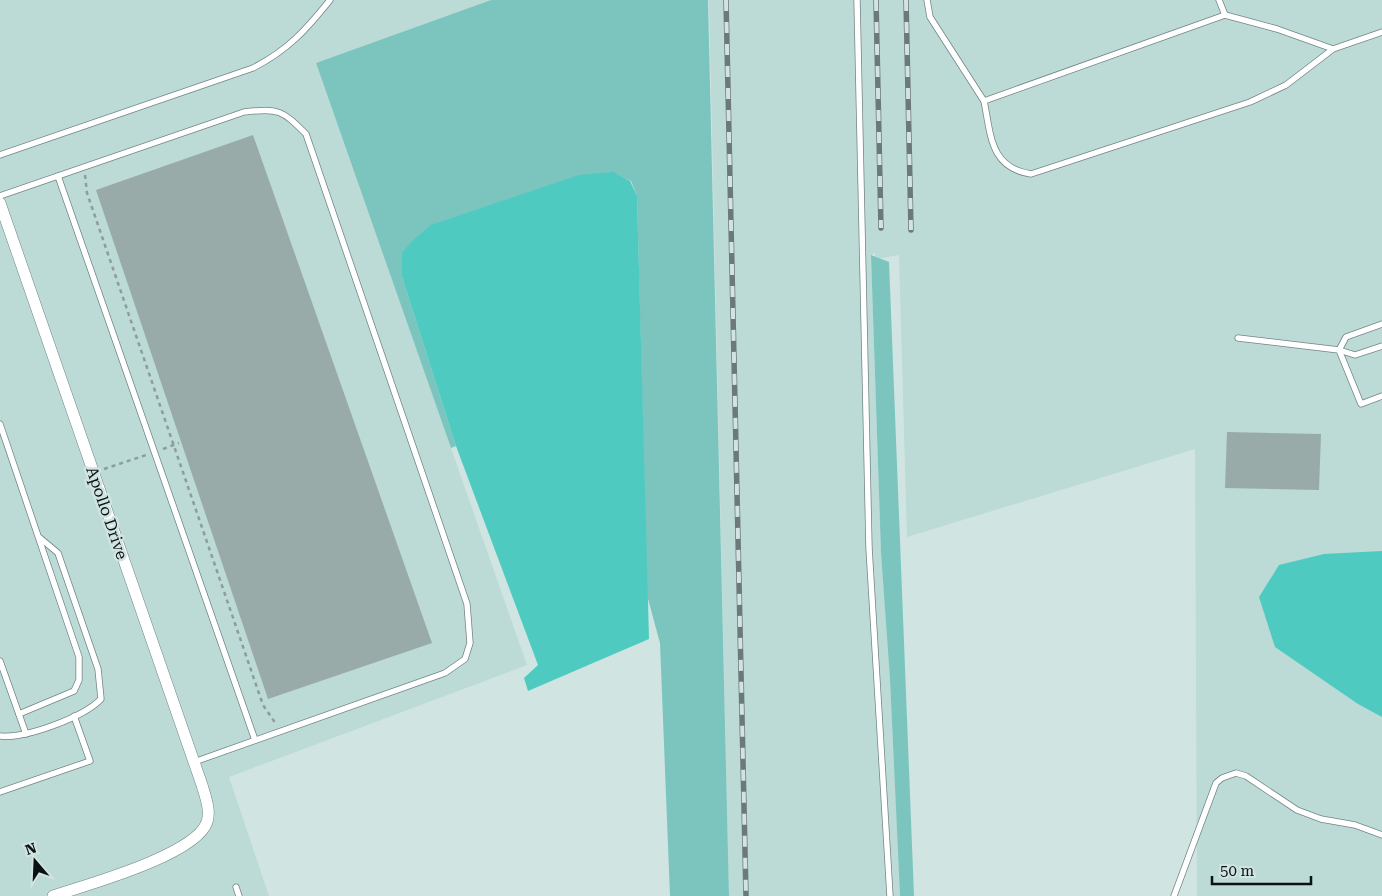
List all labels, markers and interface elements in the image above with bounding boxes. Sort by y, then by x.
street label: Apollo Drive [82,464,132,562]
north arrow [10,836,60,886]
text: N [23,839,39,858]
scale bar [1212,854,1311,886]
text: 50 m [1220,862,1255,880]

